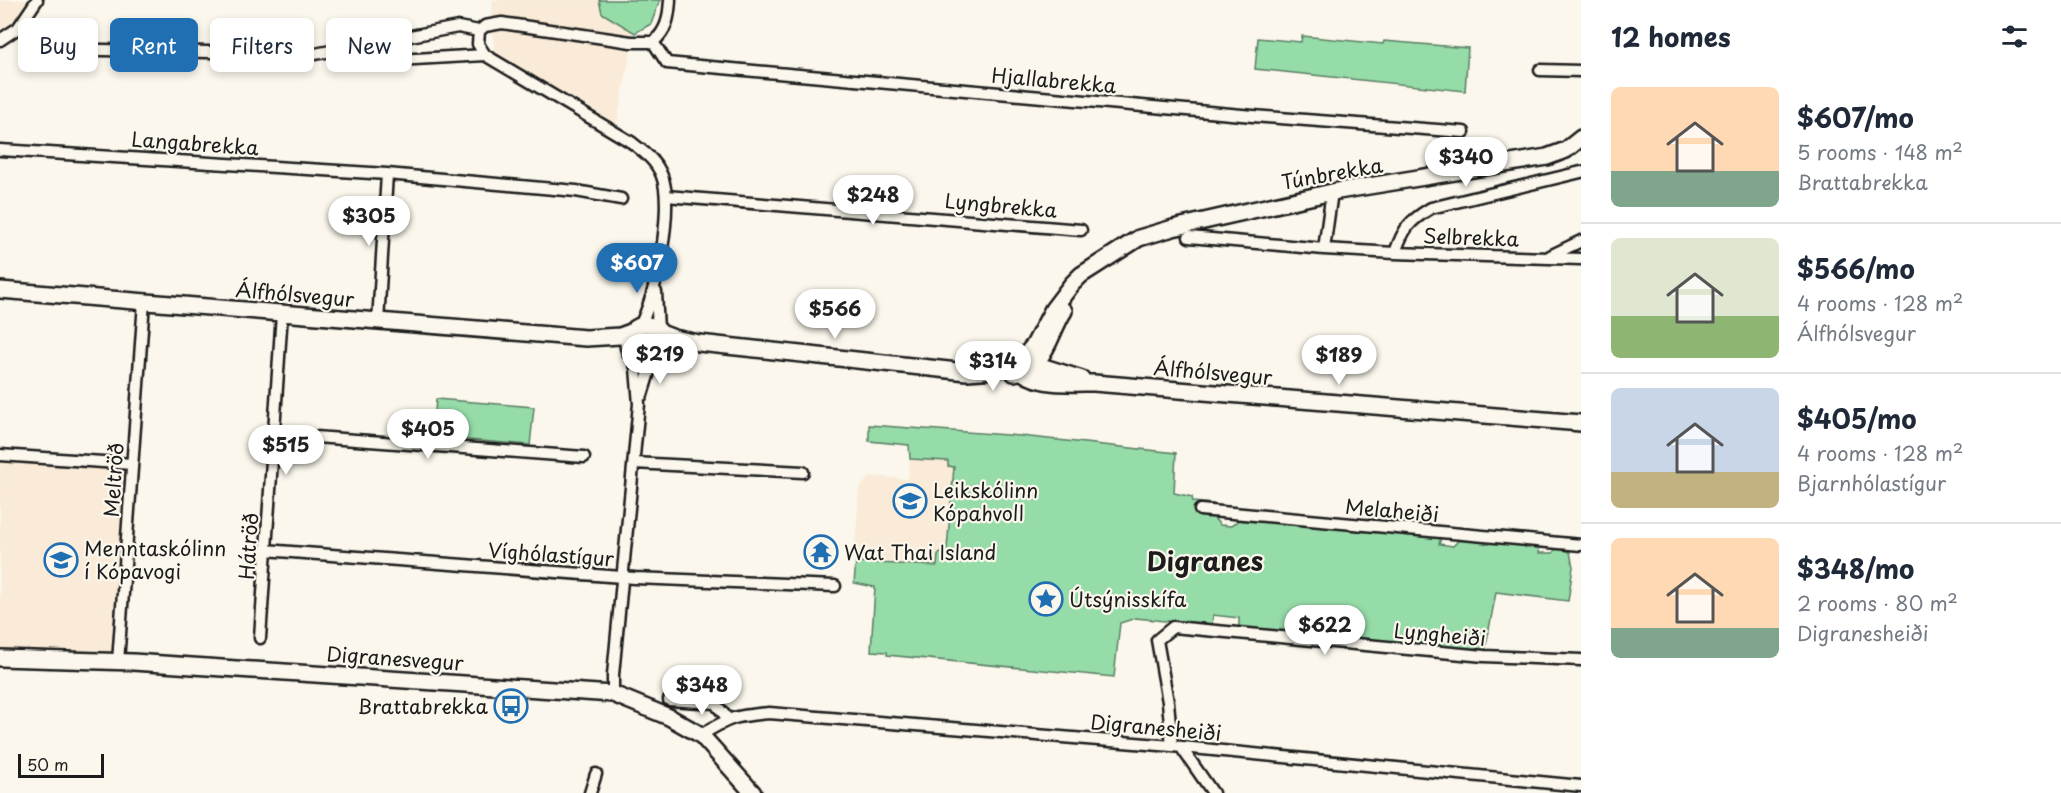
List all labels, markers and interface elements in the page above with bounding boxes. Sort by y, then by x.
text: 12 homes [1611,17,1731,56]
chip: Buy [18,18,98,72]
chip: Rent [110,18,198,72]
chip: Filters [210,18,314,72]
chip: New [326,18,412,72]
icon: filters [1998,20,2031,53]
street label: Hjallabrekka [990,60,1118,100]
text: $607/mo [1797,98,1914,137]
icon: home [1659,111,1731,183]
street label: Langabrekka [130,124,260,162]
pin: $340 [1430,137,1502,188]
text: 5 rooms · 148 m² [1797,137,1963,167]
text: $340 [1439,141,1493,171]
street label: Túnbrekka [1279,149,1385,197]
text: Brattabrekka [1797,167,1928,197]
pin: $248 [837,175,909,226]
text: $248 [847,179,899,209]
street label: Lyngbrekka [944,185,1059,225]
pin: $305 [333,196,405,247]
text: $305 [342,200,396,230]
street label: Selbrekka [1423,220,1520,254]
pin: $607 [601,243,673,294]
text: $607 [610,247,664,277]
text: $566/mo [1797,249,1915,288]
icon: home [1659,262,1731,334]
street label: Álfhólsvegur [234,274,356,314]
text: 4 rooms · 128 m² [1797,288,1963,318]
pin: $566 [799,289,871,340]
text: $566 [809,293,861,323]
text: Álfhólsvegur [1797,318,1916,348]
pin: $219 [624,334,696,385]
pin: $189 [1303,335,1375,386]
text: $219 [636,338,684,368]
text: $189 [1316,339,1362,369]
pin: $314 [957,341,1029,392]
text: $314 [969,345,1017,375]
street label: Álfhólsvegur [1152,352,1274,392]
text: $405/mo [1797,399,1917,438]
pin: $405 [392,409,464,460]
icon: home [1659,412,1731,484]
text: $405 [401,413,455,443]
pin: $515 [250,425,322,476]
text: $515 [262,429,310,459]
text: 4 rooms · 128 m² [1797,438,1963,468]
street label: Meltröð [95,442,131,518]
text: Bjarnhólastígur [1797,468,1946,498]
place label: Leikskólinn Kópahvoll [933,475,1038,528]
school or university icon: Leikskólinn Kópahvoll [892,483,928,519]
street label: Melaheiði [1344,491,1440,529]
street label: Hátröð [231,512,265,580]
place label: Menntaskólinn í Kópavogi [84,533,226,586]
temple icon: Wat Thai Island [803,534,839,570]
street label: Víghólastígur [487,535,616,573]
place label: Wat Thai Island [844,537,996,567]
district label: Digranes [1147,541,1263,580]
school or university icon: Menntaskólinn í Kópavogi [43,542,79,578]
text: $348/mo [1797,549,1914,588]
icon: home [1659,562,1731,634]
place icon: Útsýnisskífa [1028,581,1064,617]
place label: Útsýnisskífa [1069,584,1187,614]
text: 2 rooms · 80 m² [1797,588,1958,618]
pin: $622 [1289,605,1361,656]
text: $622 [1298,609,1352,639]
street label: Lyngheiði [1393,615,1487,653]
text: Digranesheiði [1797,618,1929,648]
street label: Digranesvegur [325,638,465,678]
pin: $348 [666,665,738,716]
text: $348 [676,669,728,699]
bus stop icon: Brattabrekka [493,688,529,724]
place label: Brattabrekka [357,691,489,721]
street label: Digranesheiði [1089,706,1223,748]
scale bar [18,751,104,778]
text: 50 m [27,752,68,776]

